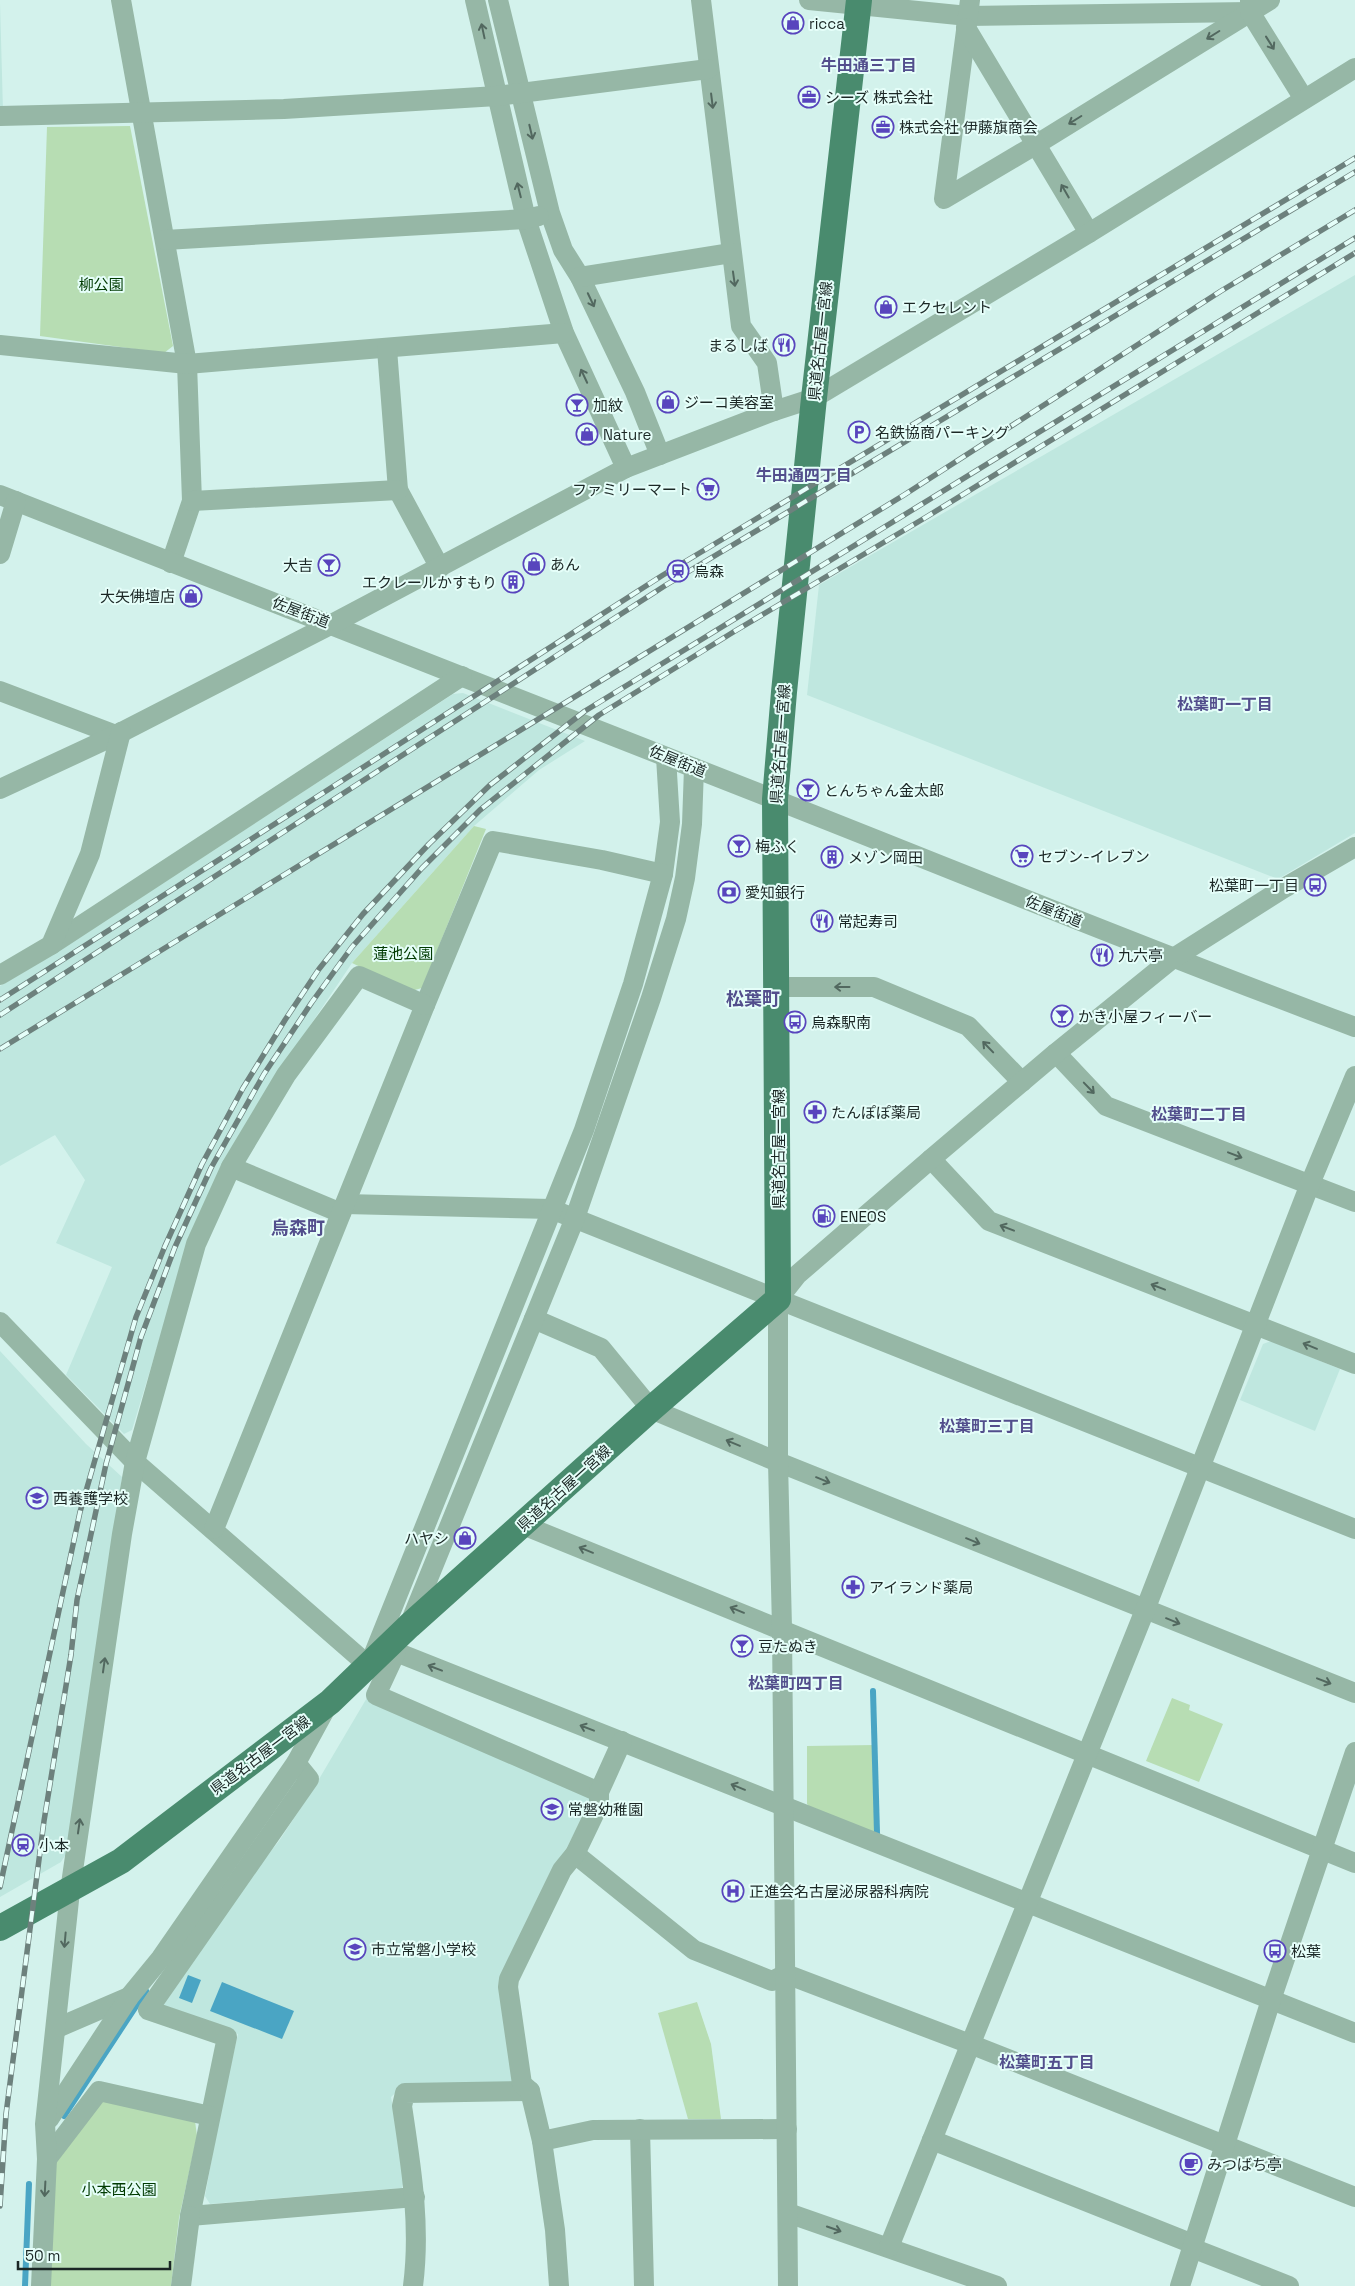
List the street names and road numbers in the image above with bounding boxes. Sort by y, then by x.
street label: 県道名古屋一宮線 [804,280,836,402]
street label: 佐屋街道 [270,592,332,632]
street label: 県道名古屋一宮線 [766,683,794,805]
street label: 佐屋街道 [647,741,709,781]
street label: 佐屋街道 [1023,891,1085,931]
street label: 県道名古屋一宮線 [769,1089,788,1209]
street label: 県道名古屋一宮線 [513,1441,615,1535]
street label: 県道名古屋一宮線 [206,1711,314,1799]

